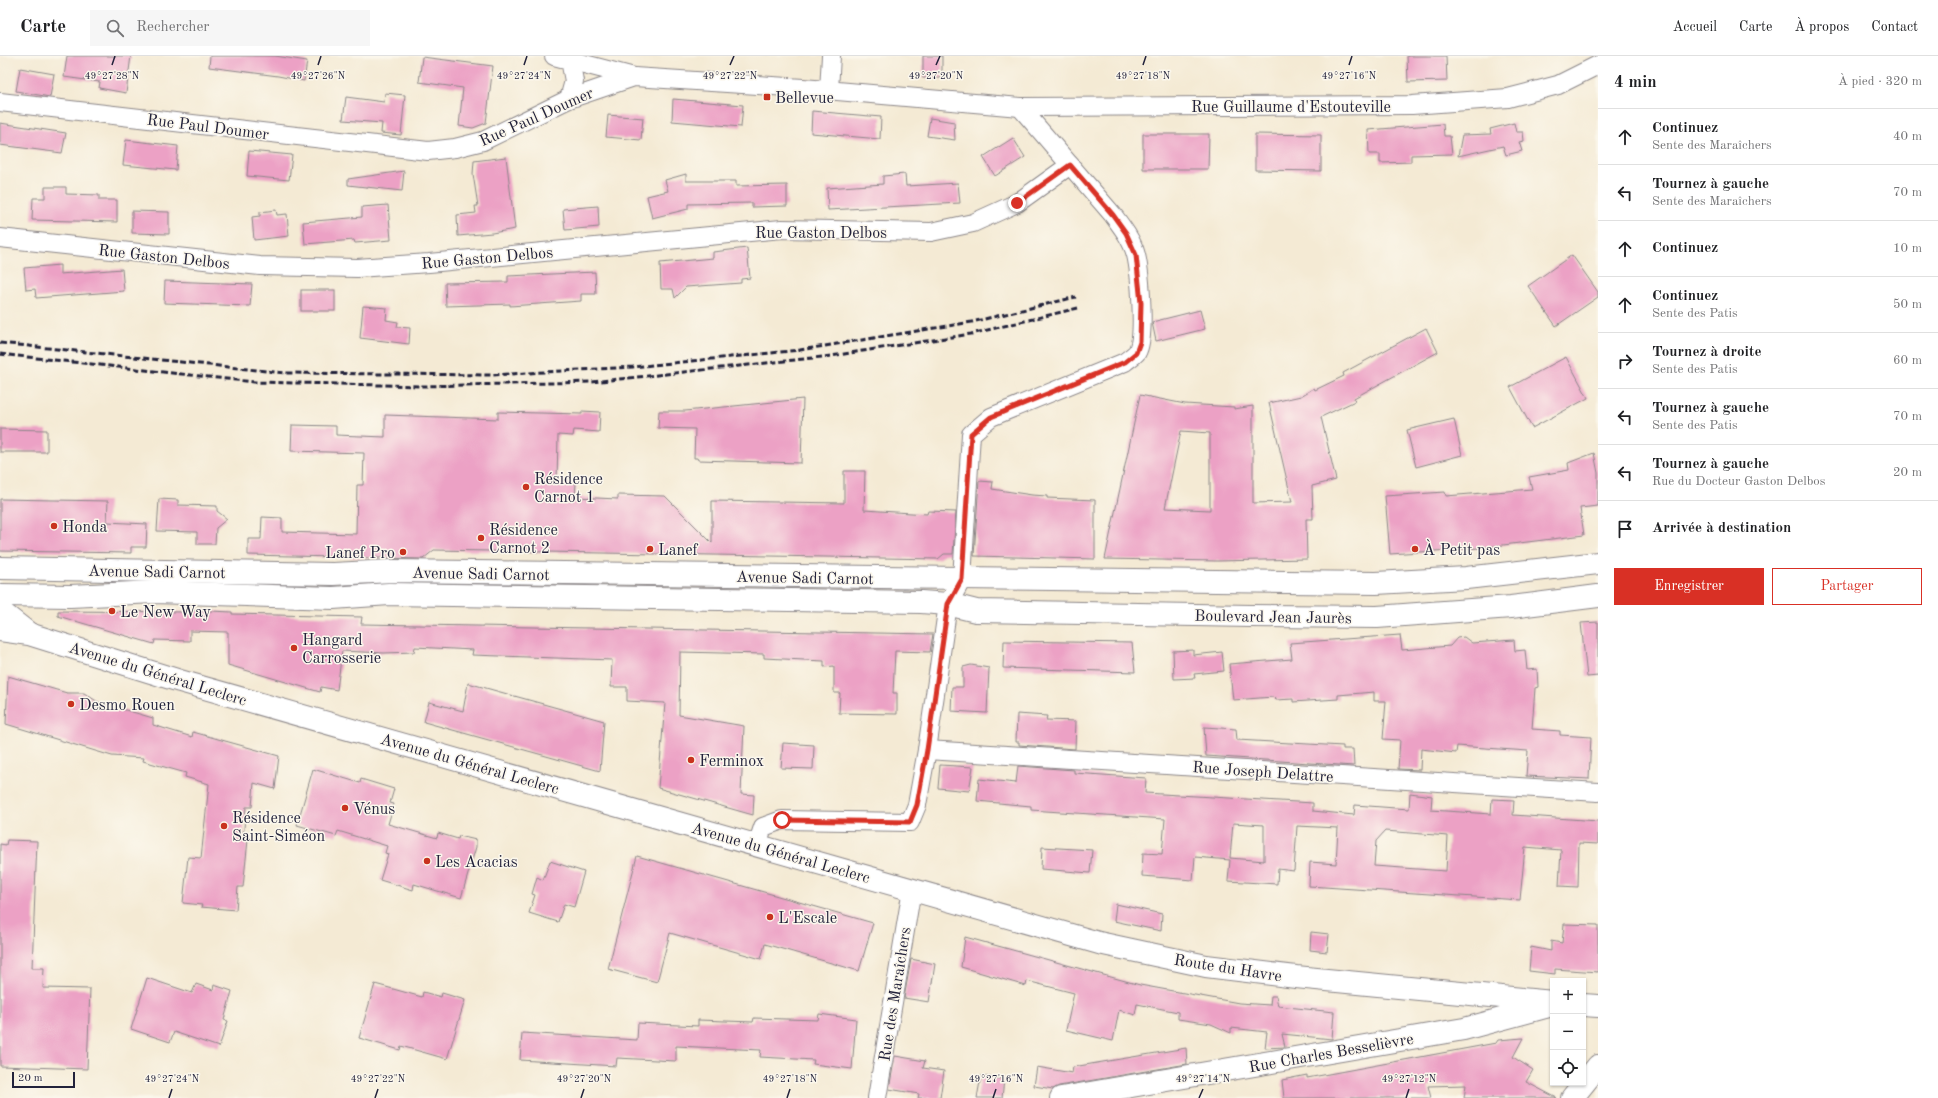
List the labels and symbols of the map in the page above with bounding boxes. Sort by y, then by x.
text: 49°27'28"N [85,71,140,81]
text: 49°27'26"N [291,71,346,81]
text: 49°27'24"N [497,71,552,81]
text: 49°27'22"N [703,71,758,81]
text: 49°27'20"N [909,71,964,81]
text: 49°27'18"N [1116,71,1171,81]
text: 49°27'16"N [1322,71,1377,81]
street label: Rue Paul Doumer [477,85,597,150]
place label: Bellevue [775,91,834,107]
marker: Bellevue [762,92,772,102]
street label: Rue Guillaume d'Estouteville [1191,100,1391,116]
street label: Rue Paul Doumer [146,113,270,143]
route end [1008,194,1026,212]
street label: Rue Gaston Delbos [755,226,887,242]
street label: Rue Gaston Delbos [97,243,230,273]
street label: Rue Gaston Delbos [421,245,554,273]
place label: Résidence Carnot 1 [534,472,603,506]
marker: Résidence Carnot 1 [521,482,531,492]
place label: Honda [62,520,108,536]
marker: Honda [49,521,59,531]
place label: Résidence Carnot 2 [489,523,558,557]
marker: Résidence Carnot 2 [476,533,486,543]
place label: À Petit pas [1423,539,1500,559]
place label: Lanef [658,543,699,559]
marker: Lanef [645,544,655,554]
marker: À Petit pas [1410,544,1420,554]
place label: Lanef Pro [325,546,395,562]
marker: Lanef Pro [398,547,408,557]
street label: Avenue Sadi Carnot [88,564,226,582]
street label: Avenue Sadi Carnot [412,566,550,584]
street label: Avenue Sadi Carnot [736,570,874,588]
place label: Le New Way [120,605,212,621]
marker: Le New Way [107,606,117,616]
street label: Boulevard Jean Jaurès [1194,609,1352,627]
place label: Hangard Carrosserie [302,633,381,667]
street label: Avenue du Général Leclerc [67,640,248,710]
marker: Hangard Carrosserie [289,643,299,653]
place label: Desmo Rouen [79,698,175,714]
marker: Desmo Rouen [66,699,76,709]
street label: Avenue du Général Leclerc [378,732,561,798]
place label: Ferminox [699,754,764,770]
marker: Ferminox [686,755,696,765]
street label: Rue Joseph Delattre [1192,760,1334,786]
place label: Vénus [353,802,395,818]
marker: Vénus [340,803,350,813]
place label: Résidence Saint-Siméon [232,811,326,845]
route start [773,811,791,829]
marker: Résidence Saint-Siméon [219,821,229,831]
street label: Avenue du Général Leclerc [689,821,872,887]
place label: Les Acacias [435,855,518,871]
marker: Les Acacias [422,856,432,866]
place label: L'Escale [778,911,837,927]
marker: L'Escale [765,912,775,922]
street label: Rue des Maraîchers [877,926,915,1063]
street label: Route du Havre [1173,953,1283,985]
street label: Rue Charles Besselièvre [1248,1032,1415,1076]
scale bar [12,1070,75,1089]
text: 49°27'24"N [145,1074,200,1084]
text: 49°27'22"N [351,1074,406,1084]
text: 49°27'20"N [557,1074,612,1084]
text: 49°27'18"N [763,1074,818,1084]
text: 49°27'16"N [969,1074,1024,1084]
text: 49°27'14"N [1176,1074,1231,1084]
text: 49°27'12"N [1382,1074,1437,1084]

